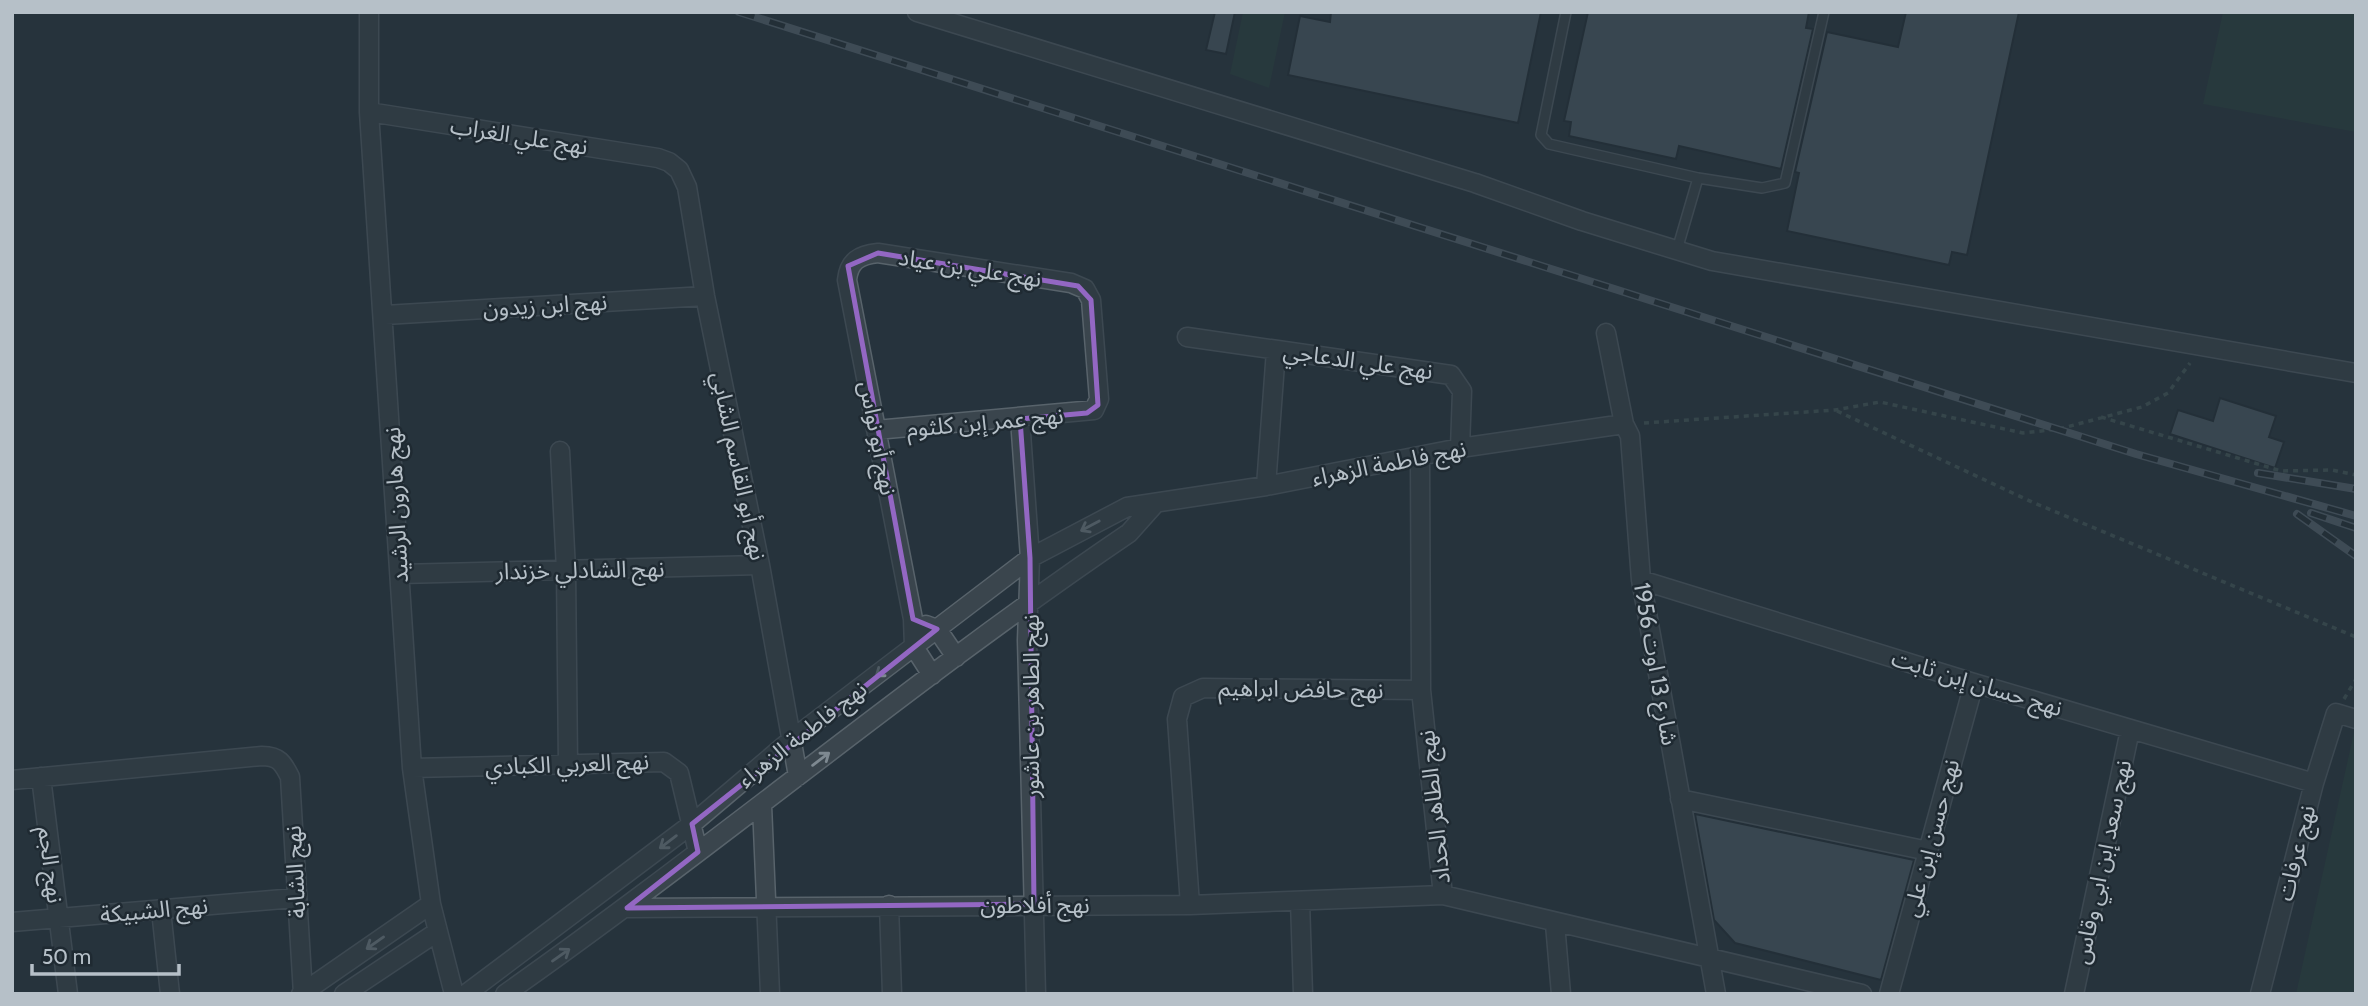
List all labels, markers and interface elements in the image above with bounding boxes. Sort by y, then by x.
street label: نهج علي الغراب [448,111,590,164]
street label: نهج علي بن عياد [896,243,1044,296]
street label: نهج ابن زيدون [482,288,608,325]
street label: نهج علي الدعاجي [1281,337,1435,389]
street label: نهج أبو القاسم الشابي [702,369,773,564]
street label: نهج أبو نواس [850,378,903,498]
street label: نهج عمر إبن كلثوم [905,401,1065,447]
street label: نهج هارون الرشيد [378,426,417,584]
street label: نهج فاطمة الزهراء [1310,434,1469,495]
one-way arrow [1080,519,1101,533]
street label: نهج الشادلي خزندار [494,555,665,589]
street label: شارع 13 اوت 1956 [1625,580,1684,748]
street label: نهج الطاهر بن عاشور [1017,614,1048,799]
street label: نهج حسان إبن ثابت [1887,644,2066,725]
one-way arrow [875,662,894,677]
street label: نهج حافض ابراهيم [1218,674,1384,707]
street label: نهج فاطمة الزهراء [732,675,874,796]
street label: نهج الطاهر الحداد [1412,728,1459,885]
street label: نهج العربي الكبادي [484,747,650,784]
one-way arrow [811,751,830,766]
street label: نهج حسن إبن علي [1897,756,1969,921]
street label: نهج سعد إبن ابي وقاس [2067,757,2141,967]
street label: نهج عرفات [2271,802,2324,905]
street label: نهج الجم [29,825,70,905]
street label: نهج الشابة [279,825,314,919]
one-way arrow [659,835,678,849]
street label: نهج الشبيكة [99,891,209,932]
street label: نهج أفلاطون [980,891,1090,922]
scale bar [32,932,178,976]
one-way arrow [365,936,385,950]
text: 50 m [42,944,91,969]
one-way arrow [551,948,570,962]

